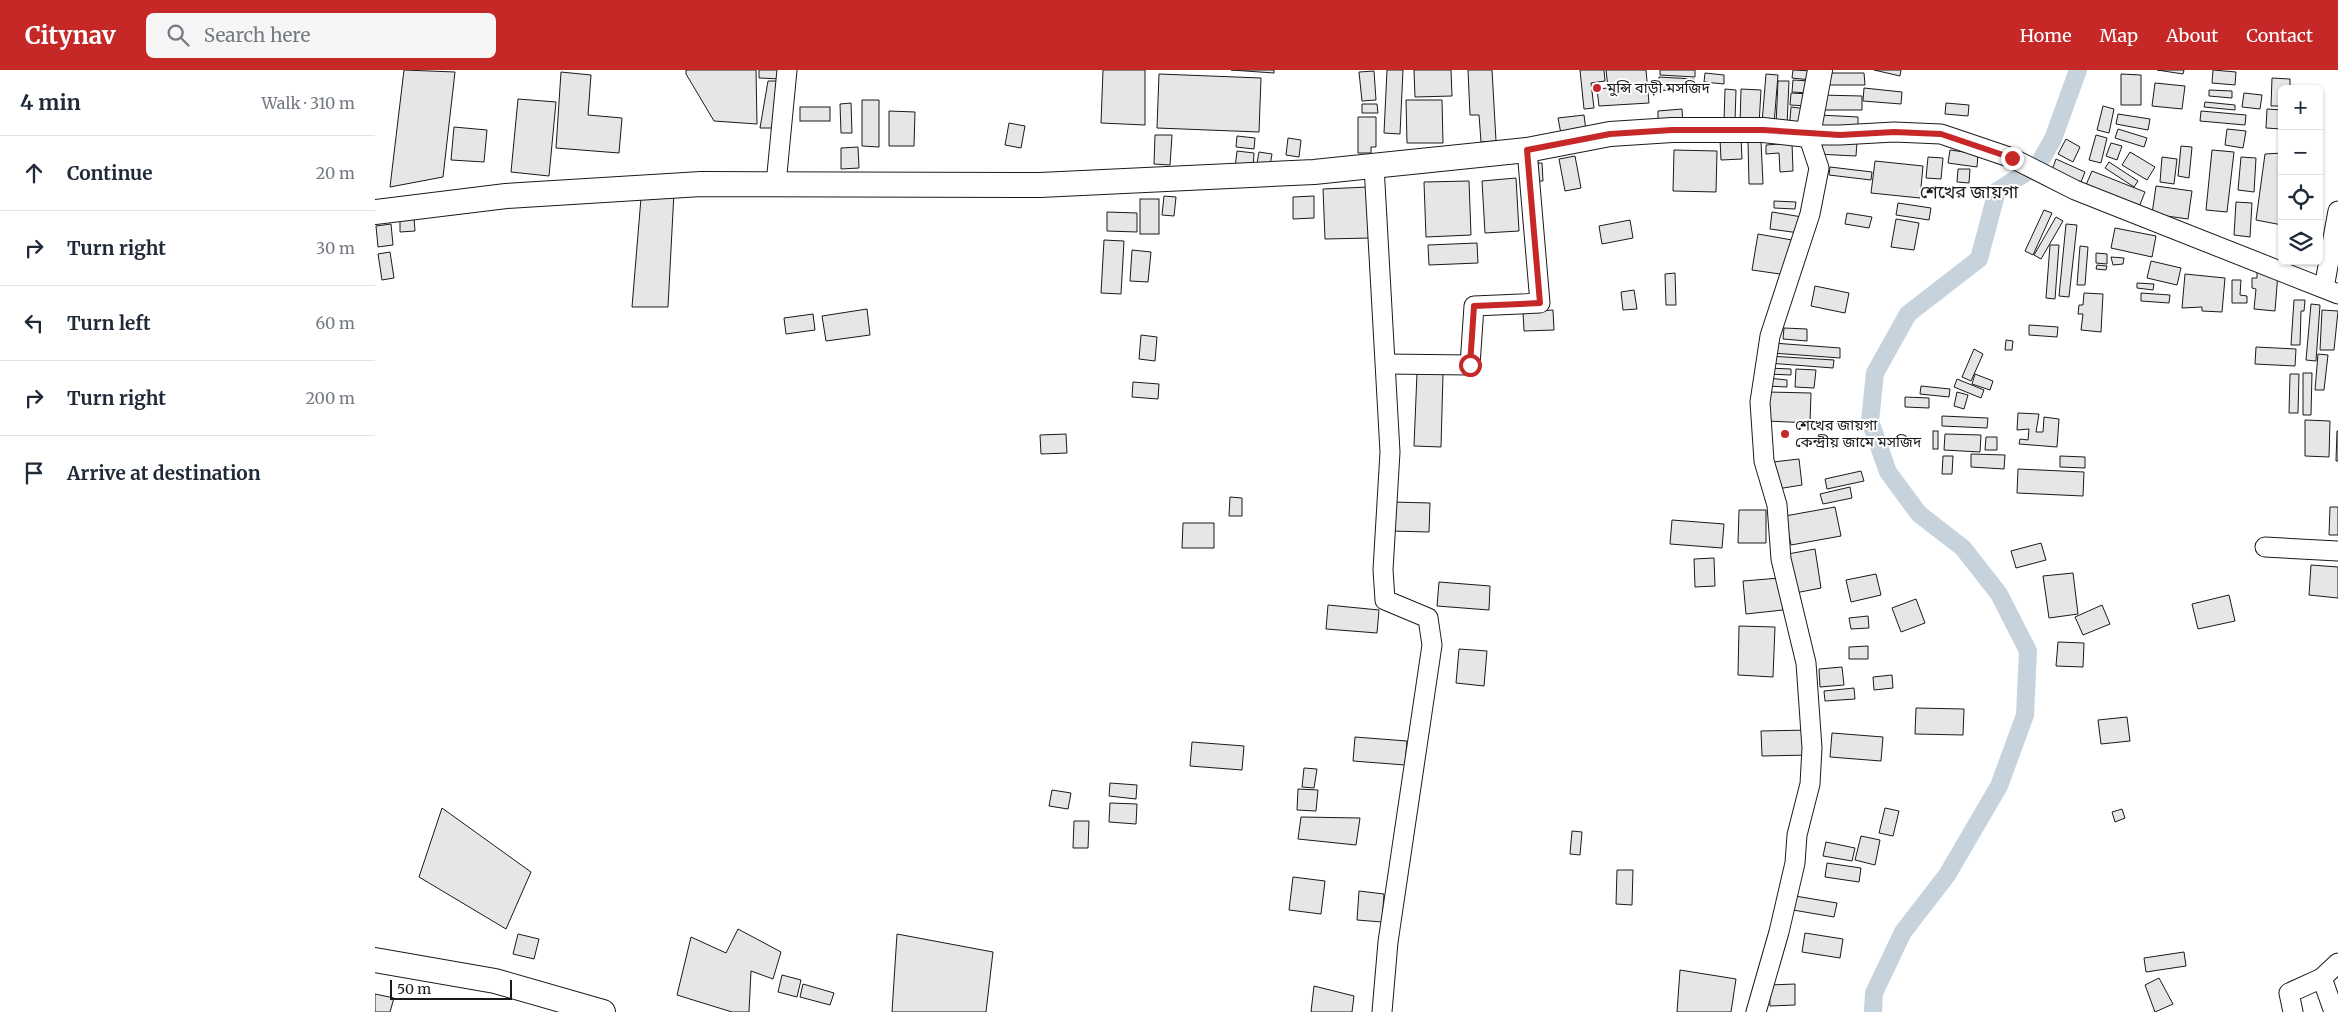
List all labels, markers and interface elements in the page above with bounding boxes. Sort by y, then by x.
search box [146,13,496,58]
text: Citynav [25,20,116,51]
icon: search [164,21,192,49]
text: Search here [204,23,310,47]
text: Home [2020,24,2072,47]
text: Map [2100,24,2138,47]
text: About [2166,24,2218,47]
text: Contact [2246,24,2313,47]
place label: মুন্সি বাড়ী মসজিদ [1606,78,1710,97]
marker: মুন্সি বাড়ী মসজিদ [1591,82,1603,94]
map controls [2278,85,2323,265]
button: + [2278,85,2323,130]
text: 4 min [20,89,81,116]
text: Walk · 310 m [262,93,355,113]
button: − [2278,130,2323,175]
route end [2001,147,2024,170]
icon: ahead [20,159,48,187]
text: Continue [67,161,153,185]
text: 20 m [316,163,355,183]
button: locate [2278,175,2323,220]
district label: শেখের জায়গা [1920,180,2019,203]
button: layers [2278,220,2323,265]
icon: right [20,234,48,262]
text: Turn right [67,236,166,260]
text: 30 m [316,238,355,258]
icon: left [20,309,48,337]
text: Turn left [67,311,151,335]
text: 60 m [315,313,355,333]
route start [1459,354,1482,377]
icon: right [20,384,48,412]
text: Turn right [67,386,166,410]
text: 200 m [305,388,355,408]
place label: শেখের জায়গা কেন্দ্রীয় জামে মসজিদ [1795,415,1922,451]
marker: শেখের জায়গা কেন্দ্রীয় জামে মসজিদ [1779,428,1791,440]
icon: arrive [20,459,48,487]
text: Arrive at destination [67,461,261,485]
scale bar [390,977,513,1000]
text: 50 m [397,980,431,998]

